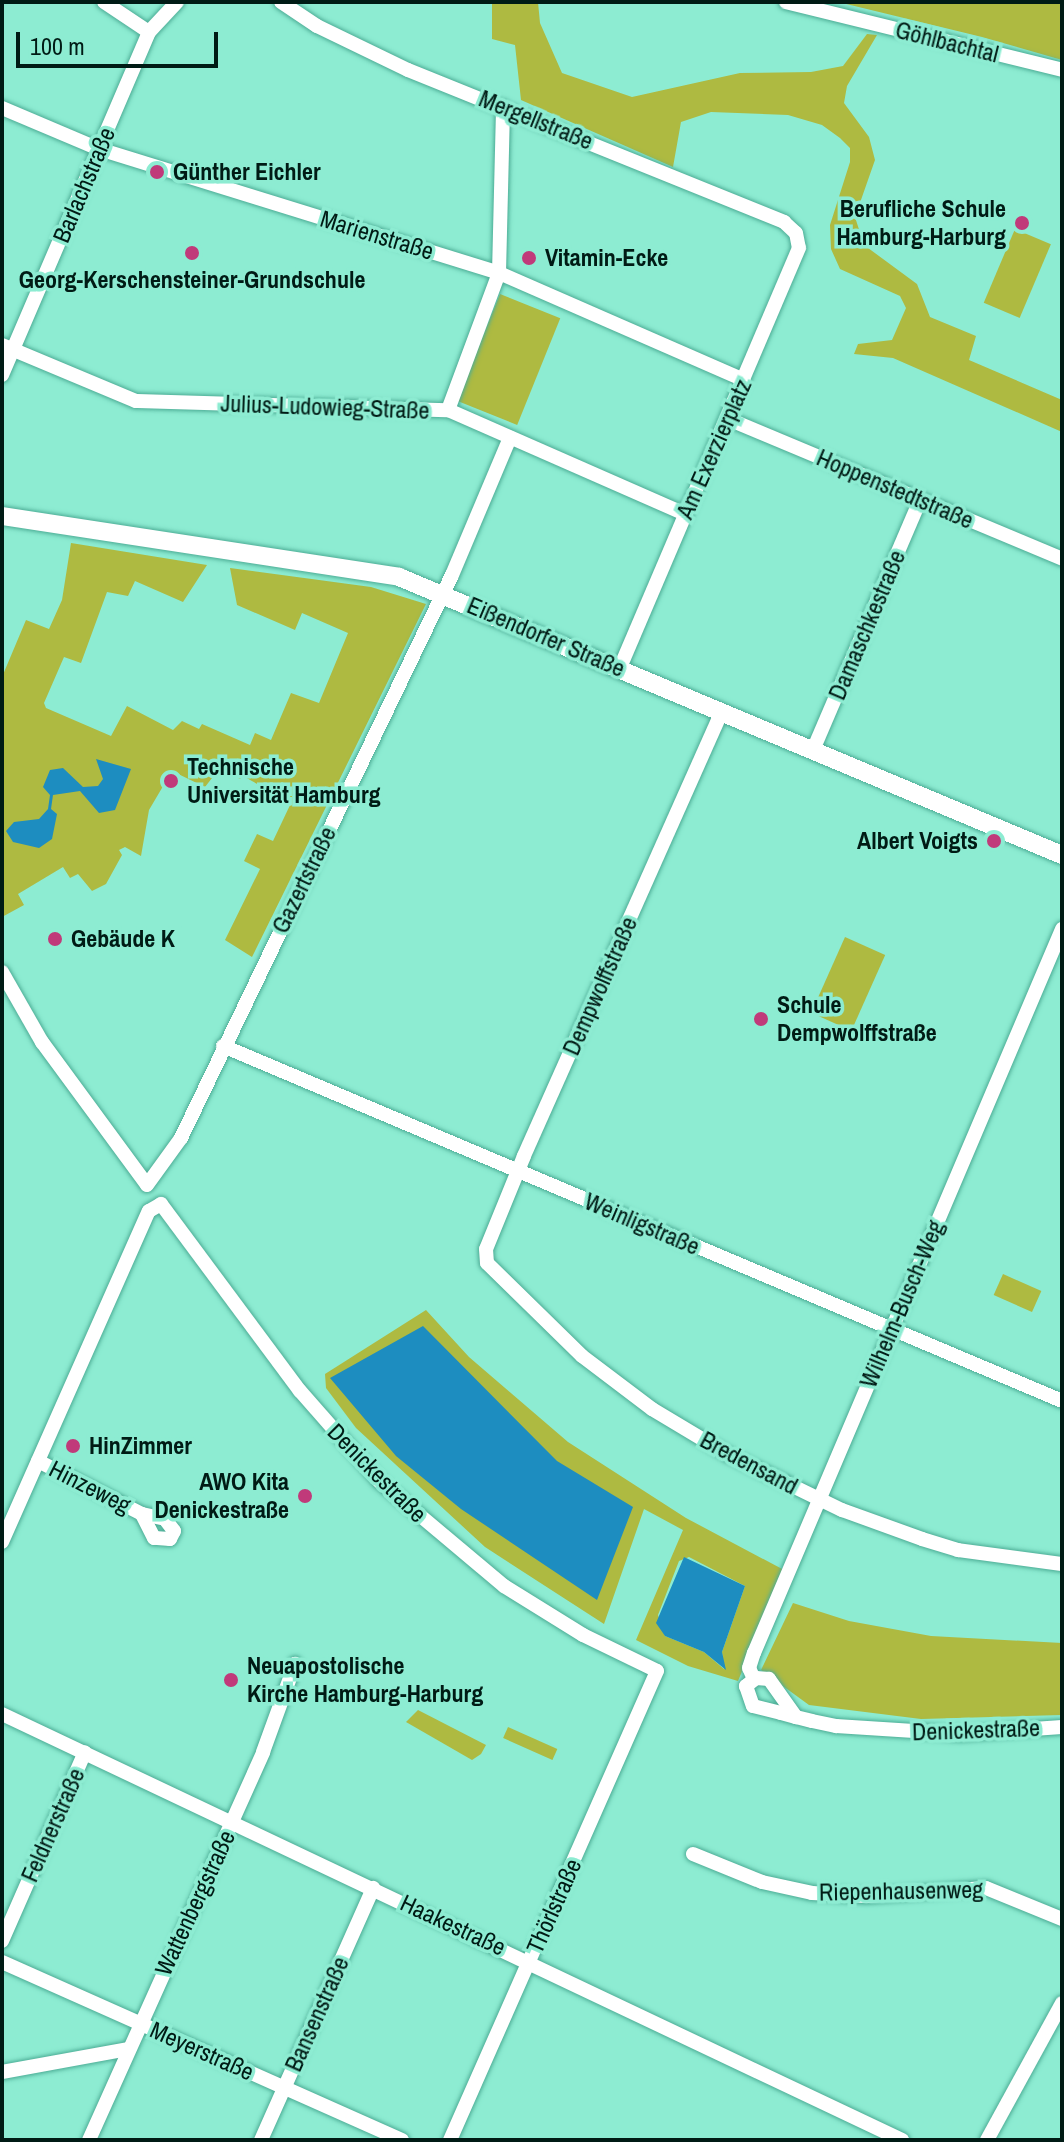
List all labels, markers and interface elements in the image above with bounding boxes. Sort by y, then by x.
street label: Göhlbachtal [893,15,1001,69]
scale bar [20,16,222,66]
text: 100 m [30,30,85,62]
street label: Mergellstraße [475,84,597,156]
street label: Barlachstraße [47,123,121,247]
place label: Günther Eichler [173,158,321,186]
marker: Günther Eichler [148,163,166,181]
place label: Berufliche Schule Hamburg-Harburg [837,195,1006,251]
street label: Marienstraße [317,204,437,266]
marker: Berufliche Schule Hamburg-Harburg [1013,214,1031,232]
marker: Georg-Kerschensteiner-Grundschule [183,244,201,262]
place label: Vitamin-Ecke [545,244,668,272]
marker: Vitamin-Ecke [520,249,538,267]
place label: Georg-Kerschensteiner-Grundschule [19,266,365,294]
street label: Am Exerzierplatz [670,375,758,523]
street label: Julius-Ludowieg-Straße [220,389,430,425]
street label: Hoppenstedtstraße [812,443,978,535]
street label: Damaschkestraße [823,546,911,704]
street label: Eißendorfer Straße [463,591,629,683]
place label: Technische Universität Hamburg [187,753,381,809]
marker: Technische Universität Hamburg [162,772,180,790]
street label: Gazertstraße [266,822,342,938]
place label: Albert Voigts [857,827,978,855]
marker: Albert Voigts [985,832,1003,850]
street label: Dempwolffstraße [557,912,643,1060]
place label: Gebäude K [71,925,175,953]
marker: Gebäude K [46,930,64,948]
place label: Schule Dempwolffstraße [777,991,937,1047]
marker: Schule Dempwolffstraße [752,1010,770,1028]
street label: Weinligstraße [580,1187,704,1261]
street label: Wilhelm-Busch-Weg [854,1216,950,1392]
street label: Denickestraße [322,1418,432,1528]
street label: Bredensand [695,1425,803,1501]
place label: HinZimmer [89,1432,192,1460]
marker: HinZimmer [64,1437,82,1455]
street label: Hinzeweg [44,1454,136,1520]
place label: AWO Kita Denickestraße [154,1468,289,1524]
marker: AWO Kita Denickestraße [296,1487,314,1505]
place label: Neuapostolische Kirche Hamburg-Harburg [247,1652,483,1708]
marker: Neuapostolische Kirche Hamburg-Harburg [222,1671,240,1689]
street label: Denickestraße [912,1713,1040,1747]
street label: Feldnerstraße [15,1764,91,1886]
street label: Wattenbergstraße [149,1826,241,1980]
street label: Thörlstraße [520,1854,588,1958]
street label: Riepenhausenweg [819,1875,983,1907]
street label: Haakestraße [396,1888,510,1962]
street label: Bansenstraße [279,1952,355,2076]
street label: Meyerstraße [146,2015,258,2087]

